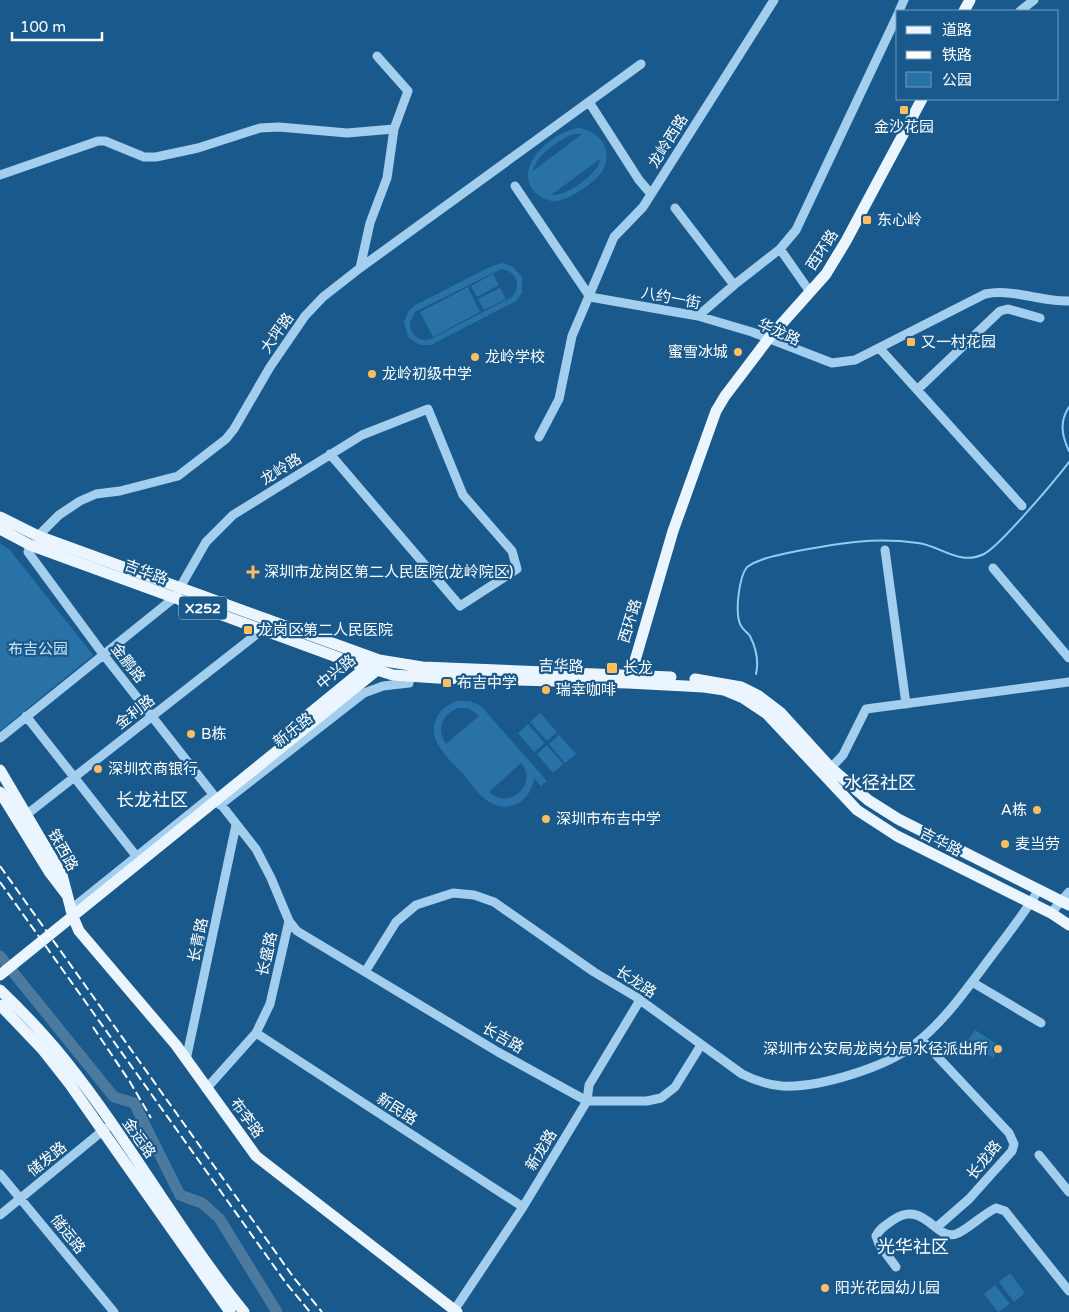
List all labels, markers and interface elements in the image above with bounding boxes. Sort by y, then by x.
scale bar [12,10,102,42]
legend [896,10,1059,100]
text: 100 m [20,18,66,36]
text: 道路 [942,21,972,39]
text: 铁路 [942,46,972,64]
text: 公园 [942,71,972,89]
marker: 金沙花园 [898,104,910,116]
street label: 龙岭西路 [644,111,692,171]
place label: 金沙花园 [874,118,934,136]
place label: 东心岭 [877,211,922,229]
marker: 东心岭 [861,214,873,226]
street label: 西环路 [802,226,842,274]
street label: 八约一街 [640,283,702,313]
street label: 大坪路 [257,309,297,357]
street label: 华龙路 [755,315,803,349]
place label: 又一村花园 [921,333,996,351]
marker: 又一村花园 [905,336,917,348]
place label: 蜜雪冰城 [668,343,728,361]
marker: 蜜雪冰城 [732,346,744,358]
place label: 龙岭学校 [485,348,545,366]
marker: 龙岭学校 [469,351,481,363]
place label: 龙岭初级中学 [382,365,472,383]
marker: 龙岭初级中学 [366,368,378,380]
street label: 龙岭路 [257,449,305,489]
street label: 吉华路 [122,556,170,588]
place label: 深圳市龙岗区第二人民医院(龙岭院区) [264,563,513,581]
marker: 深圳市龙岗区第二人民医院(龙岭院区) [246,565,260,579]
road number: X252 [179,596,227,620]
street label: 西环路 [615,597,645,645]
place label: 龙岗区第二人民医院 [258,621,393,639]
marker: 龙岗区第二人民医院 [242,624,254,636]
park label: 布吉公园 [8,640,68,658]
street label: 金鹏路 [107,640,149,686]
street label: 中兴路 [313,651,359,693]
street label: 吉华路 [538,657,584,675]
place label: 长龙 [623,659,653,677]
marker: 长龙 [605,661,619,675]
place label: 布吉中学 [457,674,517,692]
marker: 布吉中学 [441,677,453,689]
place label: 瑞幸咖啡 [556,681,616,699]
marker: 瑞幸咖啡 [540,684,552,696]
street label: 金利路 [112,691,158,733]
street label: 新乐路 [270,709,316,751]
place label: B栋 [201,725,226,743]
marker: B栋 [185,728,197,740]
place label: 深圳农商银行 [108,760,198,778]
marker: 深圳农商银行 [92,763,104,775]
district label: 水径社区 [844,772,916,794]
district label: 长龙社区 [116,789,188,811]
place label: A栋 [1001,801,1027,819]
marker: A栋 [1031,804,1043,816]
place label: 深圳市布吉中学 [556,810,661,828]
marker: 深圳市布吉中学 [540,813,552,825]
street label: 吉华路 [917,824,965,860]
street label: 铁西路 [44,826,82,874]
place label: 麦当劳 [1015,835,1060,853]
marker: 麦当劳 [999,838,1011,850]
street label: 长青路 [185,916,211,964]
street label: 长盛路 [253,930,281,978]
street label: 长龙路 [612,962,660,1002]
street label: 长吉路 [479,1019,527,1057]
place label: 深圳市公安局龙岗分局水径派出所 [763,1040,988,1058]
marker: 深圳市公安局龙岗分局水径派出所 [992,1043,1004,1055]
street label: 新民路 [373,1089,421,1129]
street label: 布李路 [226,1095,268,1141]
street label: 金运路 [119,1114,159,1162]
street label: 新龙路 [522,1126,560,1174]
street label: 长龙路 [963,1137,1005,1183]
street label: 储发路 [24,1138,70,1180]
street label: 储运路 [47,1211,89,1257]
district label: 光华社区 [877,1236,949,1258]
place label: 阳光花园幼儿园 [835,1279,940,1297]
marker: 阳光花园幼儿园 [819,1282,831,1294]

